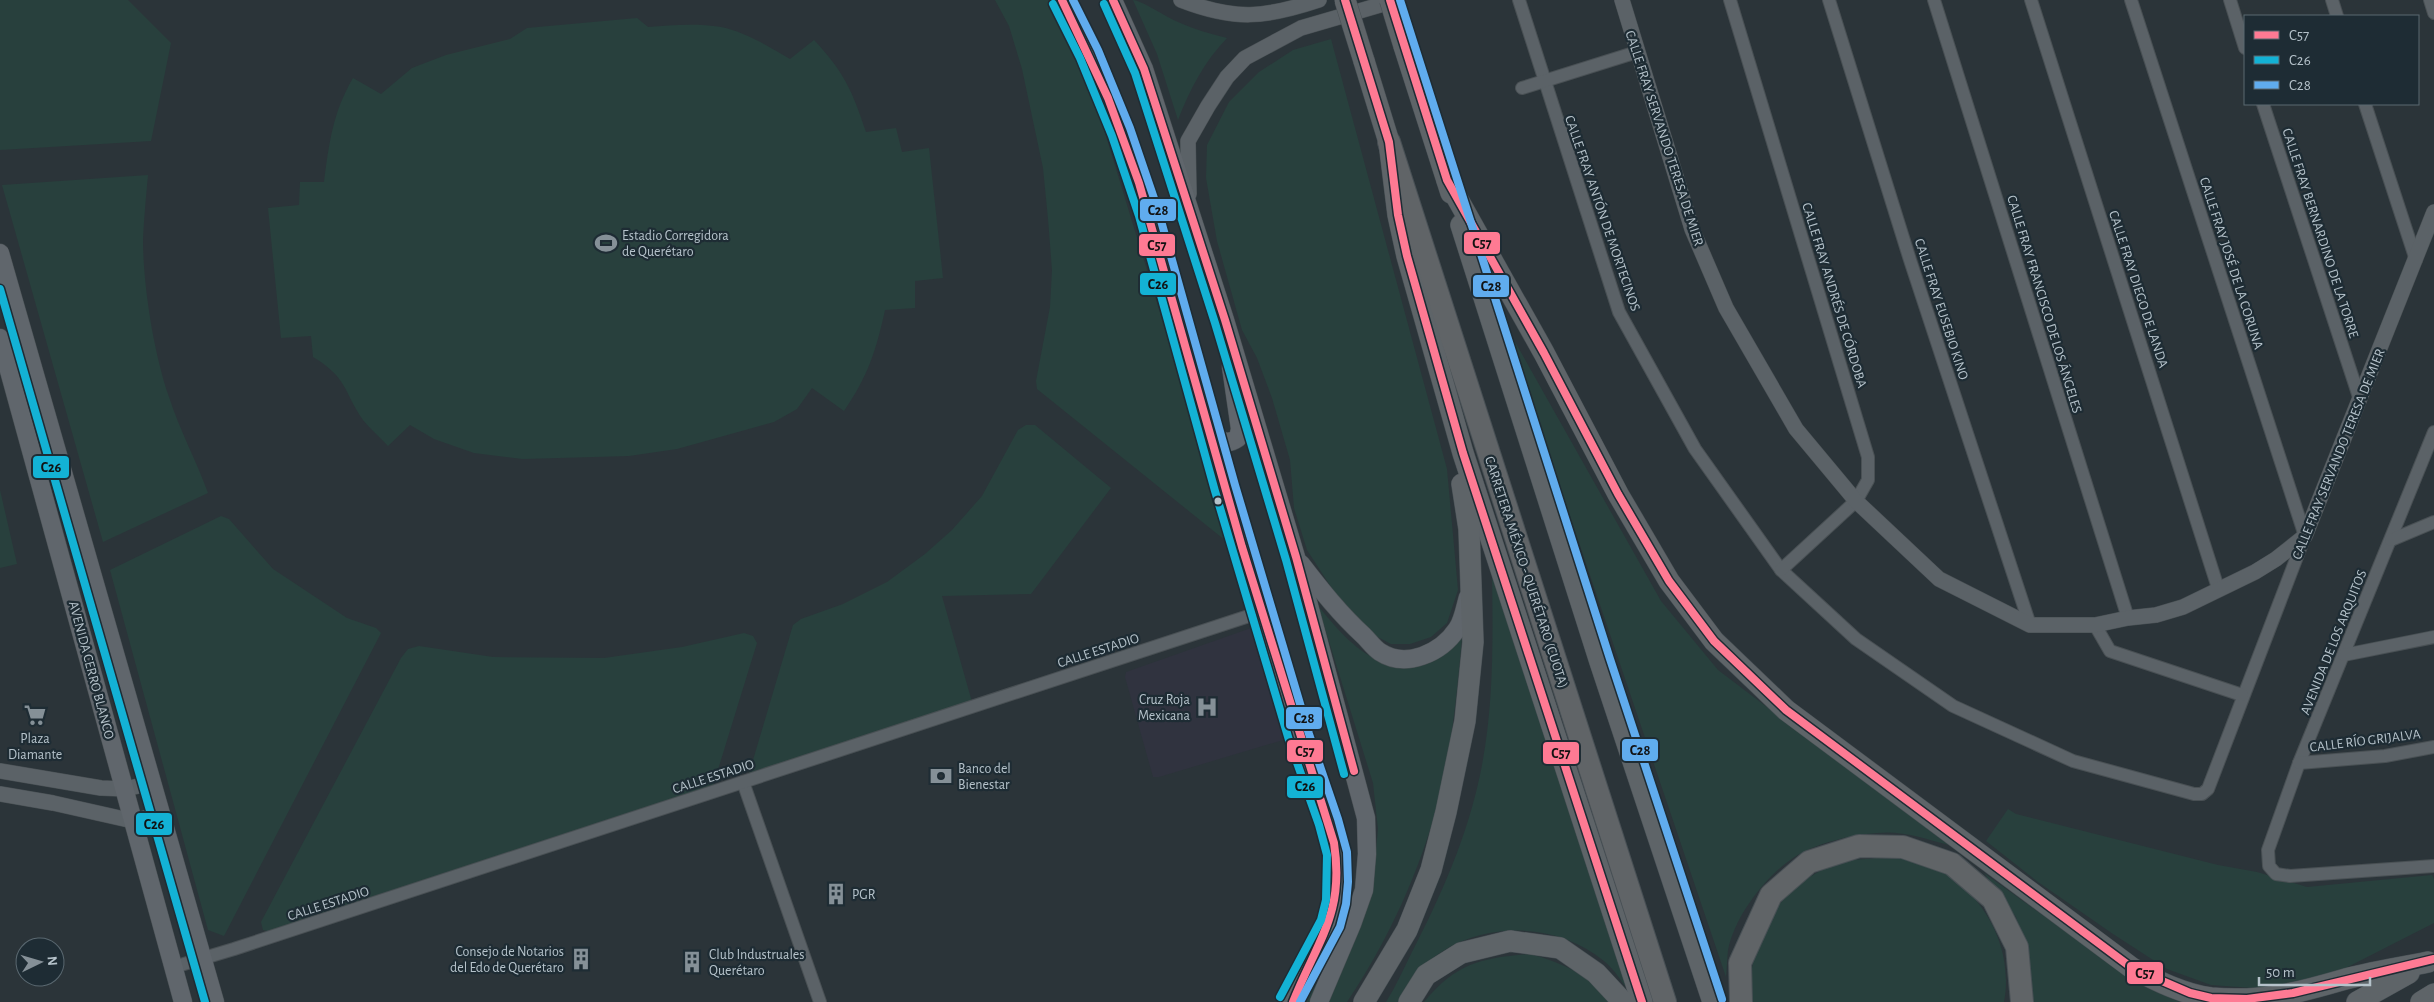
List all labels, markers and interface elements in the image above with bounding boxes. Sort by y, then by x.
legend [2244,15,2419,105]
text: C57 [2289,28,2309,43]
street label: CALLE FRAY SERVANDO TERESA DE MIER [1622,29,1706,248]
text: C26 [2289,53,2311,68]
text: C28 [2289,78,2311,93]
street label: CALLE FRAY ANTÓN DE MORTECINOS [1562,113,1645,313]
street label: CALLE FRAY BERNARDINO DE LA TORRE [2279,127,2361,340]
street label: CALLE FRAY JOSÉ DE LA CORUNA [2197,175,2268,351]
street label: CALLE FRAY FRANCISCO DE LOS ÁNGELES [2004,193,2087,415]
line badge: C28 [1139,198,1177,222]
street label: CALLE FRAY ANDRÉS DE CÓRDOBA [1799,200,1872,390]
text: C28 [1148,204,1168,218]
street label: CALLE FRAY DIEGO DE LANDA [2106,209,2170,370]
place label: Estadio Corregidora de Querétaro [622,229,729,259]
sports icon: Estadio Corregidora de Querétaro [593,230,619,256]
line badge: C57 [1463,231,1501,255]
line badge: C57 [1138,233,1176,257]
text: C57 [1472,237,1492,251]
street label: CALLE FRAY EUSEBIO KINO [1912,237,1971,382]
text: C57 [1147,239,1167,253]
line badge: C26 [1139,272,1177,296]
line badge: C28 [1472,274,1510,298]
text: C26 [1148,278,1169,292]
text: C28 [1481,280,1501,294]
street label: CALLE FRAY SERVANDO TERESA DE MIER [2290,347,2388,562]
street label: CARRETERA MÉXICO - QUERÉTARO (CUOTA) [1482,454,1573,690]
line badge: C26 [32,455,70,479]
text: C26 [41,461,62,475]
unlabelled marker [1213,496,1223,506]
street label: AVENIDA DE LOS ARQUITOS [2298,568,2369,717]
street label: AVENIDA CERRO BLANCO [66,600,116,741]
street label: CALLE ESTADIO [1056,631,1141,671]
place label: Cruz Roja Mexicana [1138,693,1191,723]
hospital icon: Cruz Roja Mexicana [1194,694,1220,720]
supermarket icon: Plaza Diamante [22,702,48,728]
line badge: C28 [1285,706,1323,730]
text: C28 [1294,712,1314,726]
street label: CALLE RÍO GRIJALVA [2308,724,2421,755]
place label: Plaza Diamante [8,732,62,762]
line badge: C28 [1621,738,1659,762]
line badge: C57 [1286,739,1324,763]
line badge: C57 [1542,741,1580,765]
text: C28 [1630,744,1650,758]
text: C57 [1295,745,1315,759]
text: C57 [1551,747,1571,761]
street label: CALLE ESTADIO [671,757,756,797]
place label: Banco del Bienestar [958,762,1011,792]
bank icon: Banco del Bienestar [928,763,954,789]
line badge: C26 [1286,775,1324,799]
text: C26 [1295,780,1316,794]
line badge: C26 [135,812,173,836]
text: C26 [144,818,165,832]
building icon: PGR [823,881,849,907]
street label: CALLE ESTADIO [286,884,371,924]
place label: PGR [852,888,876,902]
north arrow [15,937,65,987]
place label: Consejo de Notarios del Edo de Querétaro [450,945,564,975]
building icon: Consejo de Notarios del Edo de Querétaro [568,946,594,972]
place label: Club Industruales Querétaro [709,948,804,978]
building icon: Club Industruales Querétaro [679,949,705,975]
scale bar [2259,954,2370,986]
text: N [45,955,59,966]
line badge: C57 [2126,961,2164,985]
text: 50 m [2266,965,2295,980]
text: C57 [2135,967,2155,981]

